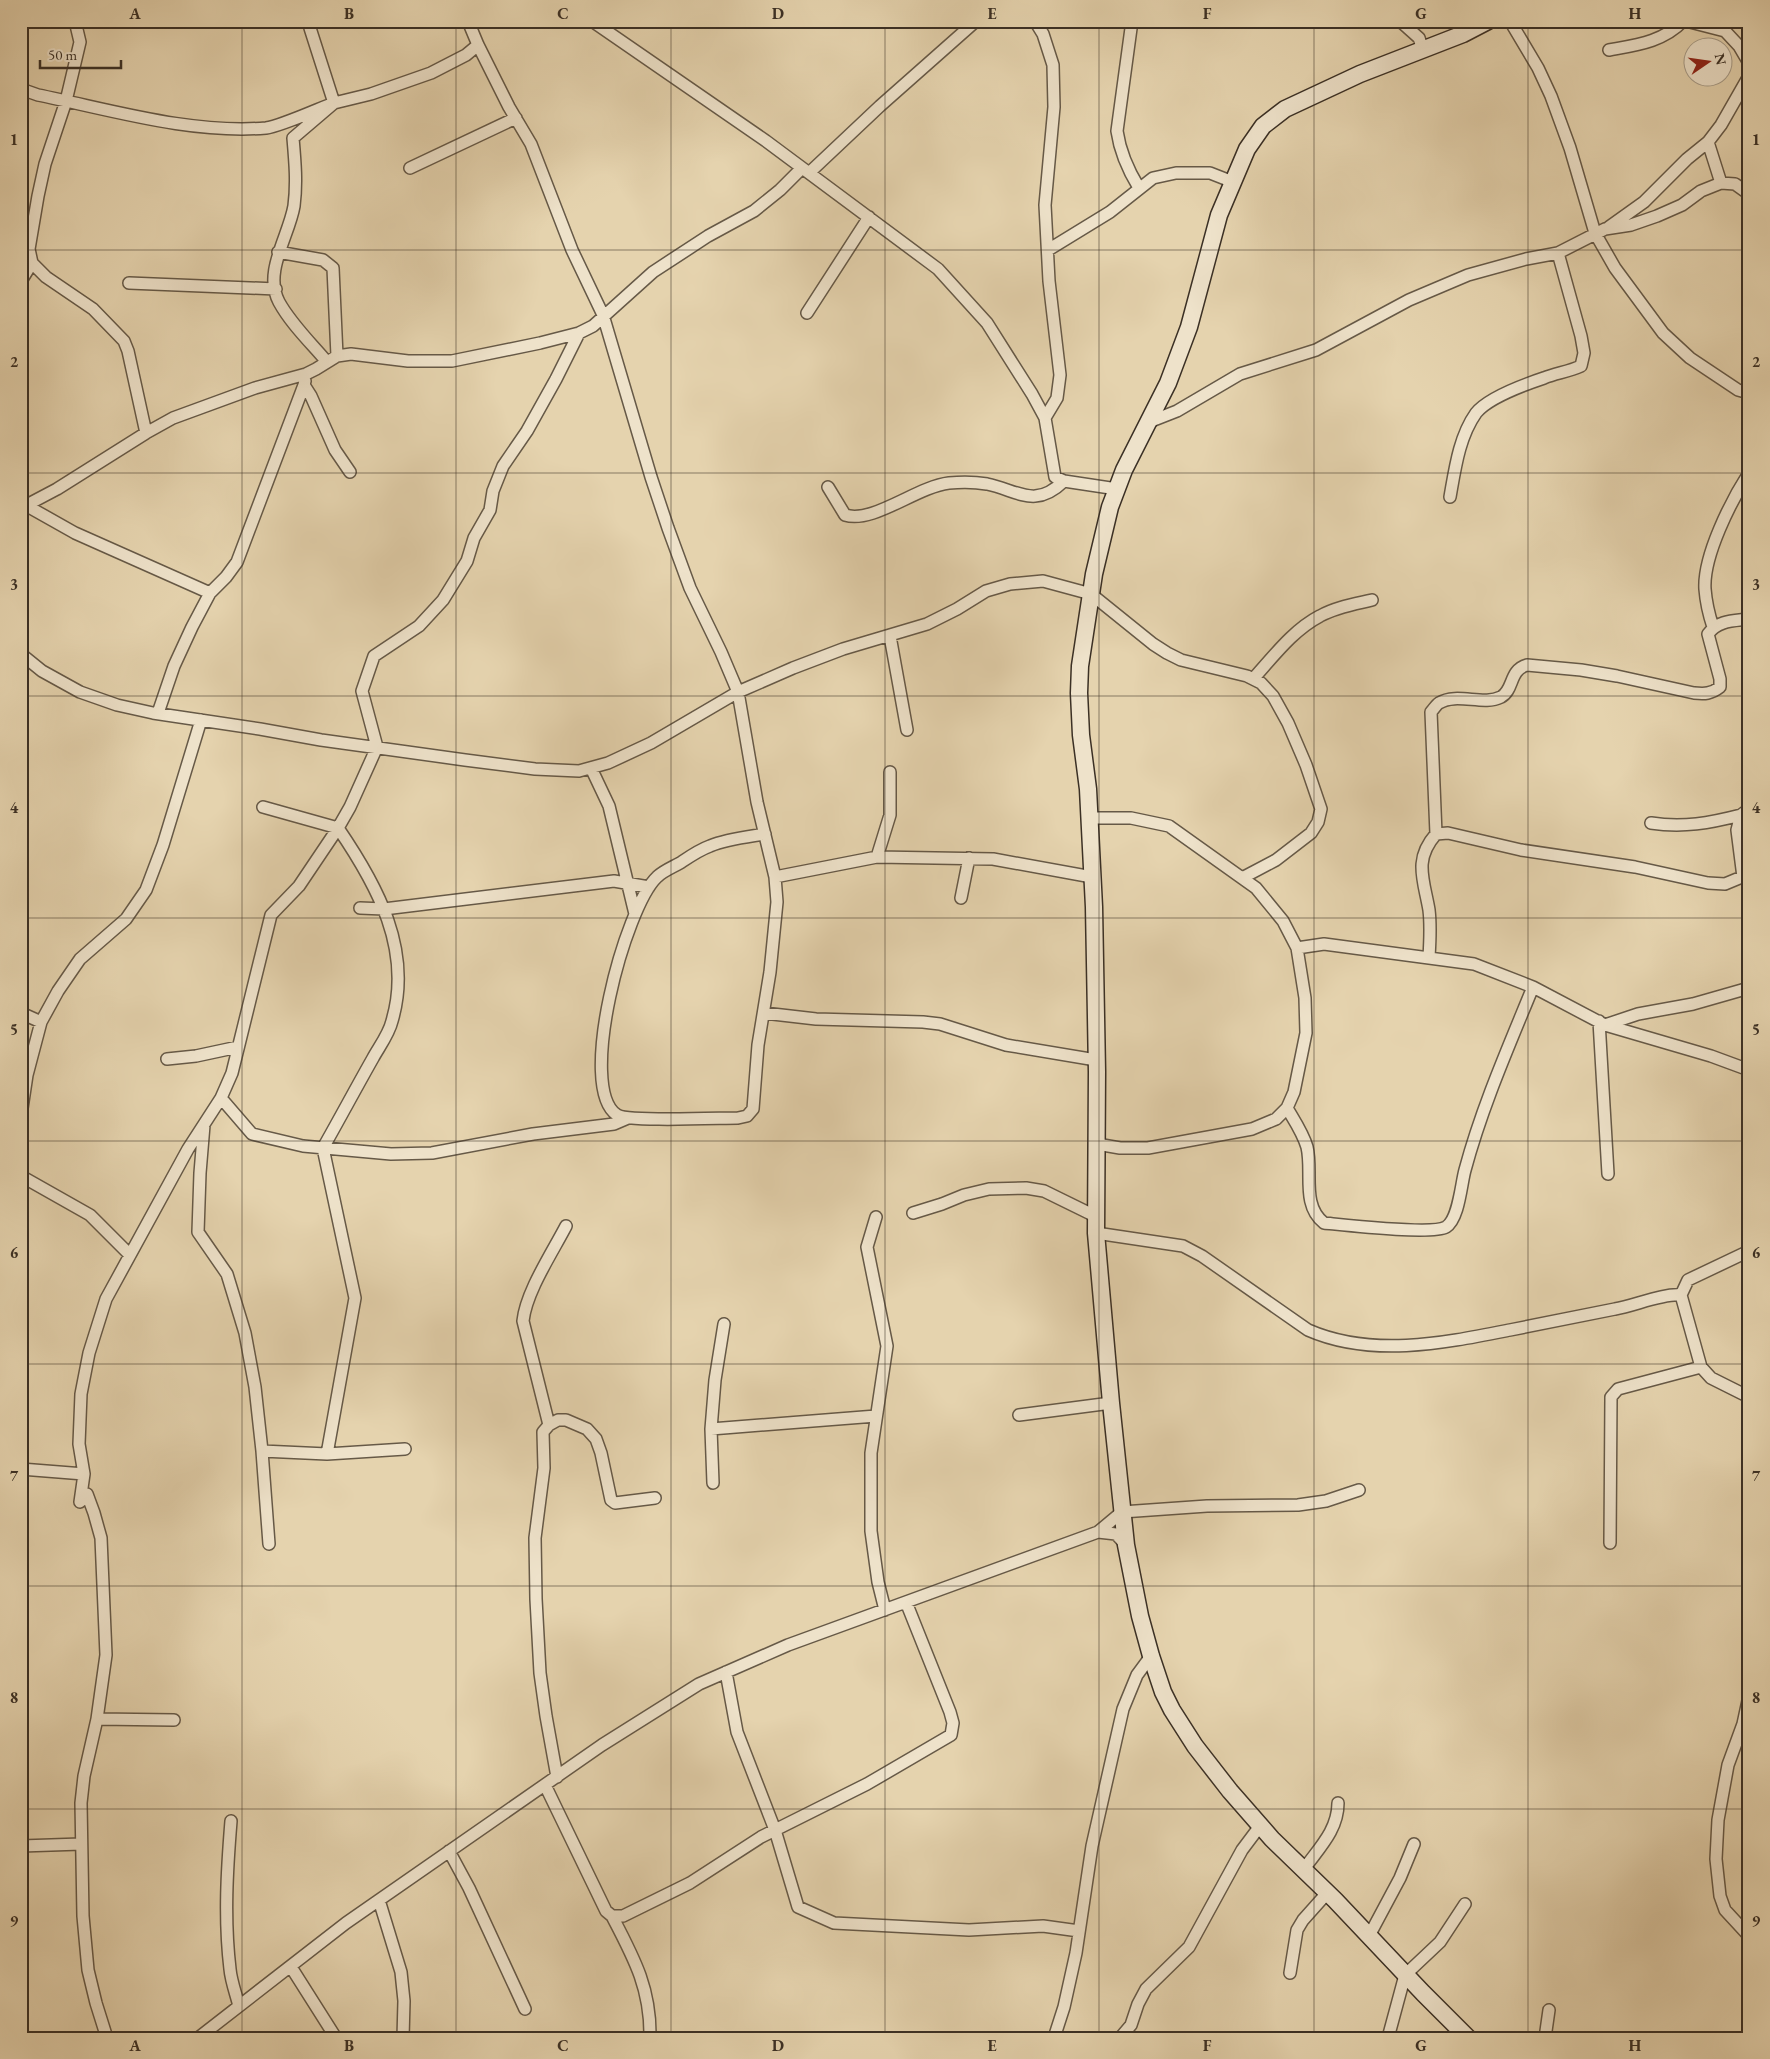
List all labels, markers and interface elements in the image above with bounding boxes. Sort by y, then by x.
text: A [128,3,141,24]
text: B [344,3,354,24]
text: C [557,3,569,24]
text: D [772,3,784,24]
text: E [987,3,997,24]
text: F [1203,3,1212,24]
text: G [1415,3,1427,24]
text: H [1629,3,1642,24]
scale bar [40,38,121,70]
north arrow [1682,38,1732,88]
text: 50 m [48,45,77,64]
text: N [1711,52,1731,67]
text: 1 [10,129,18,150]
text: 1 [1752,129,1760,150]
text: 2 [10,351,19,372]
text: 2 [1752,351,1761,372]
text: 3 [10,574,18,595]
text: 3 [1752,574,1760,595]
text: 4 [10,797,19,818]
text: 4 [1752,797,1761,818]
text: 5 [10,1019,18,1040]
text: 5 [1752,1019,1760,1040]
text: 6 [10,1242,19,1263]
text: 6 [1752,1242,1761,1263]
text: 7 [10,1465,19,1486]
text: 7 [1752,1465,1761,1486]
text: 8 [10,1687,18,1708]
text: 8 [1752,1687,1760,1708]
text: 9 [10,1910,19,1931]
text: 9 [1752,1910,1761,1931]
text: A [128,2035,141,2056]
text: B [344,2035,354,2056]
text: C [557,2035,569,2056]
text: D [772,2035,784,2056]
text: E [987,2035,997,2056]
text: F [1203,2035,1212,2056]
text: G [1415,2035,1427,2056]
text: H [1629,2035,1642,2056]

